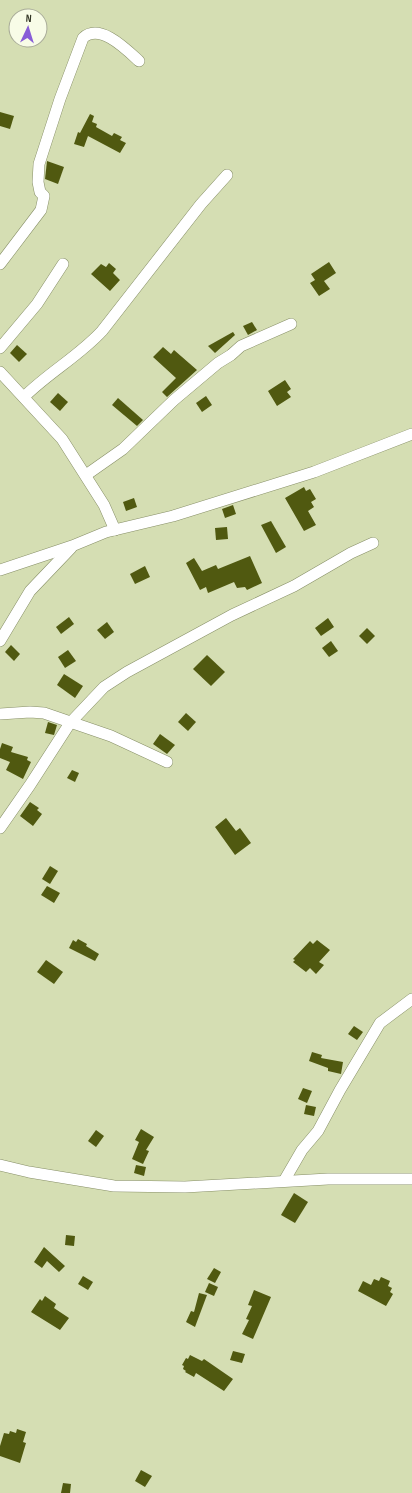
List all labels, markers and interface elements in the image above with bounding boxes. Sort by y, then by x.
north arrow [8,8,48,48]
text: N [25,12,32,25]

